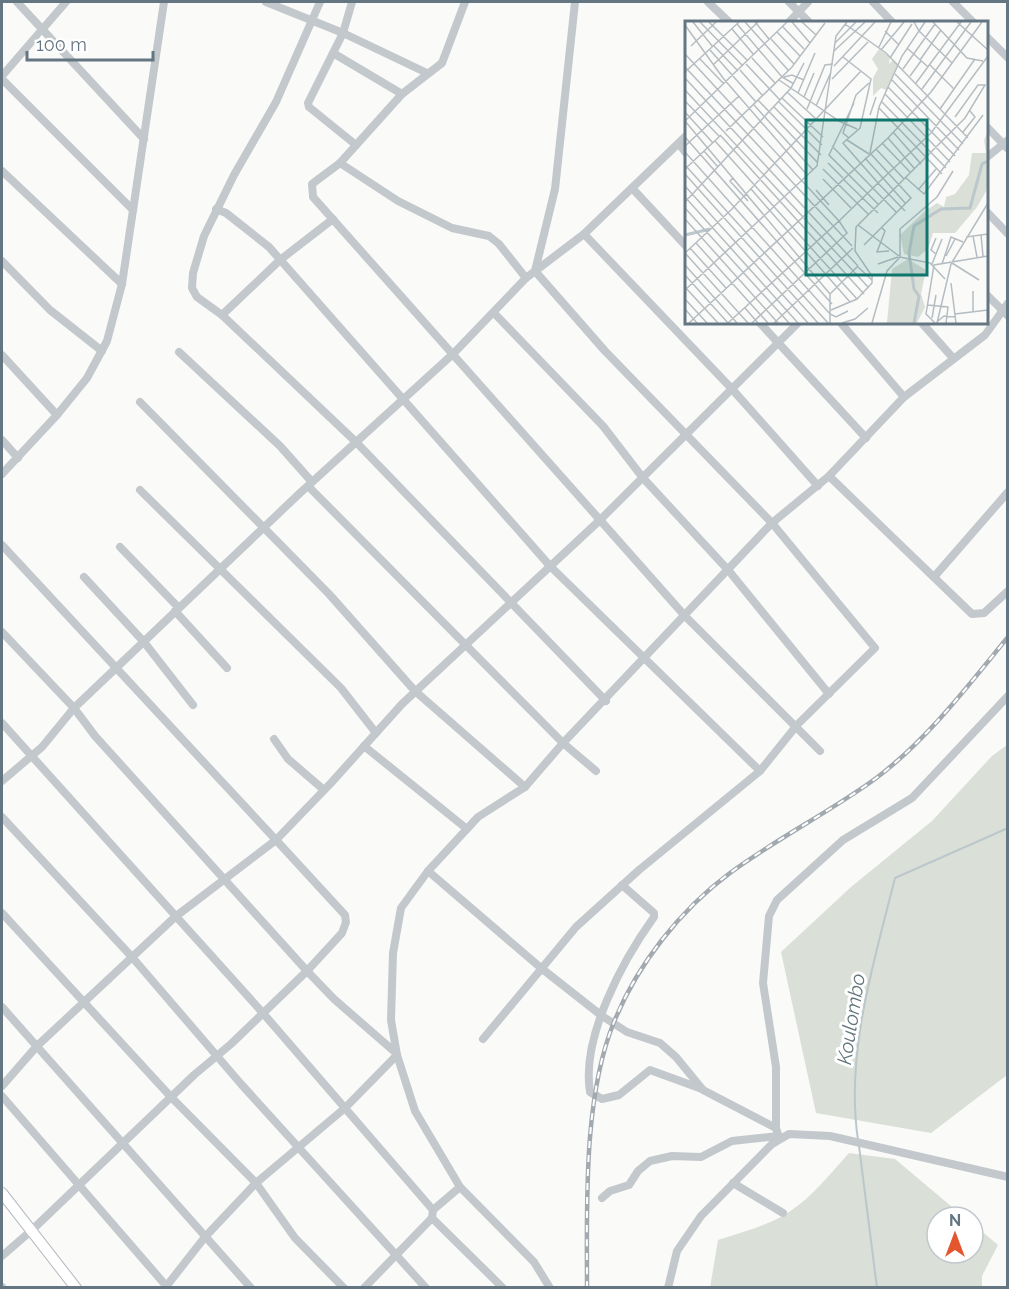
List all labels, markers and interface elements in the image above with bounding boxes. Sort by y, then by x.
inset map [685,21,988,324]
scale bar [27,24,153,62]
text: 100 m [36,34,87,55]
water label: Koulombo [832,972,870,1066]
north arrow [925,1205,985,1265]
text: N [949,1211,961,1230]

